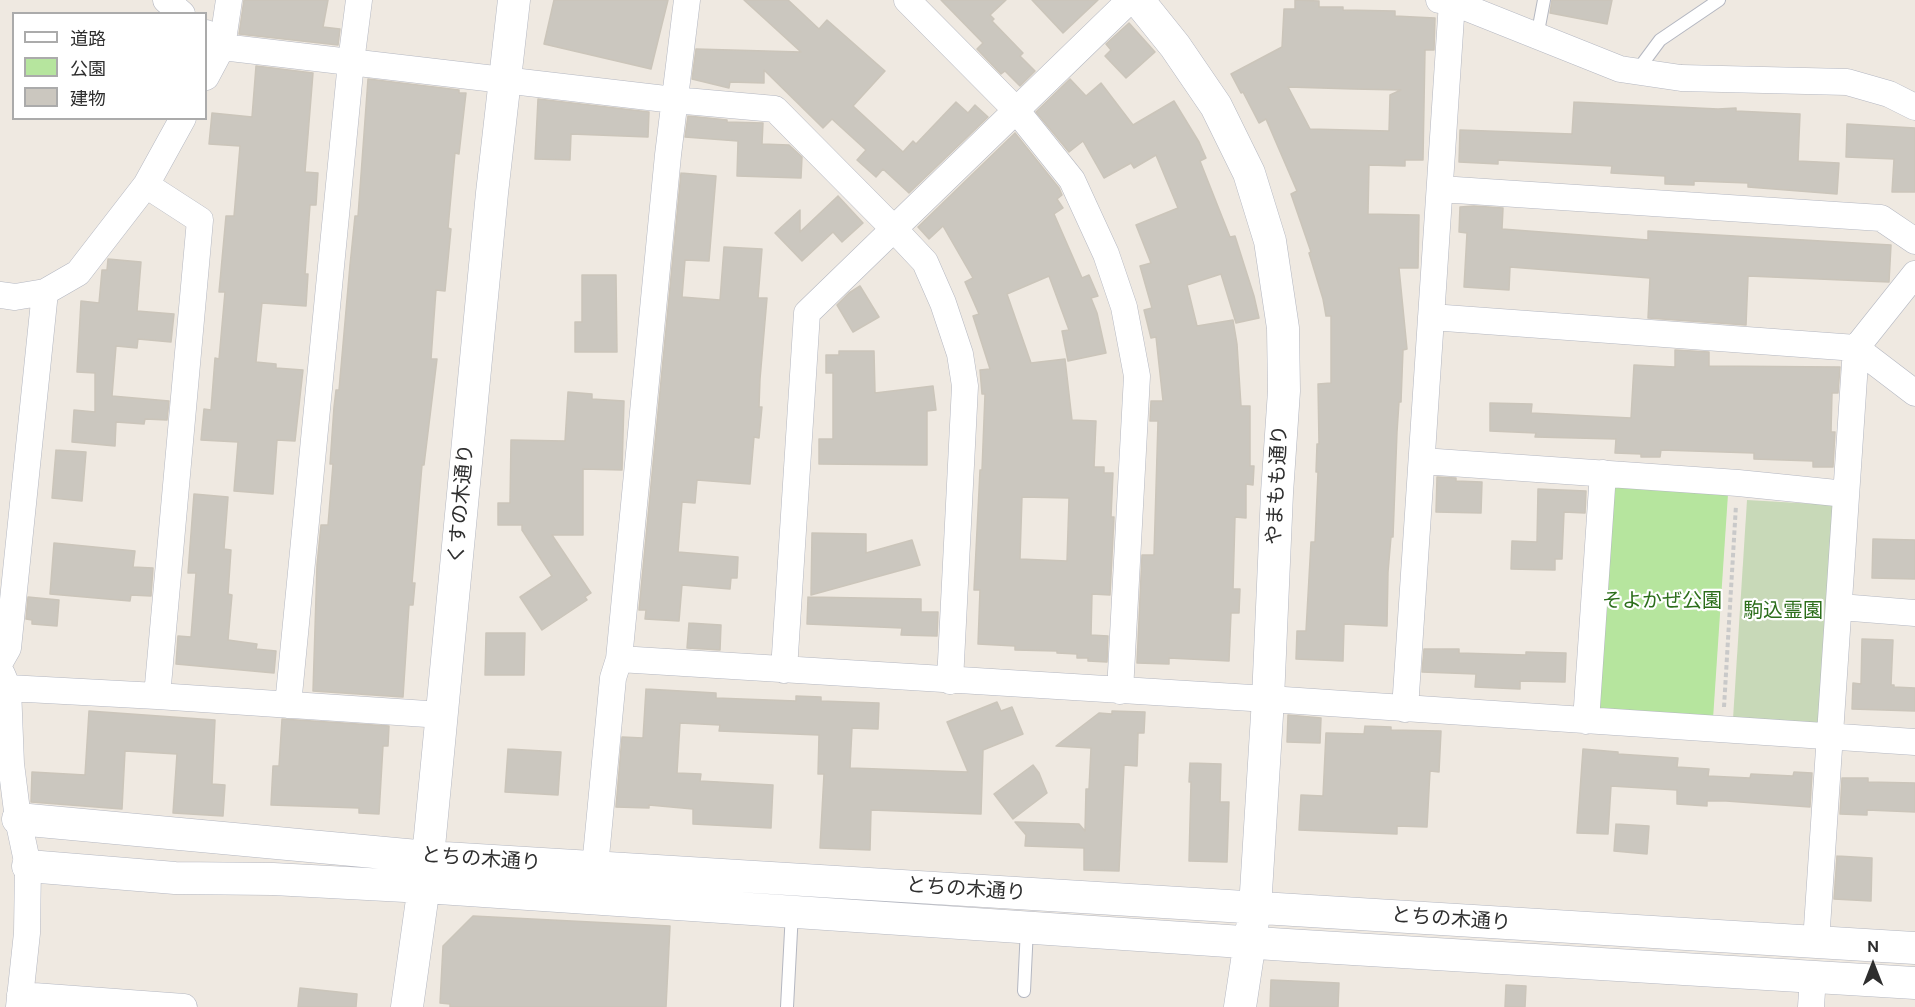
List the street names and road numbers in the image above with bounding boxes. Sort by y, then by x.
street label: やまもも通り [1263,424,1293,546]
street label: くすの木通り [445,443,479,565]
street label: とちの木通り [420,844,542,876]
street label: とちの木通り [905,874,1027,906]
street label: とちの木通り [1390,904,1512,936]

